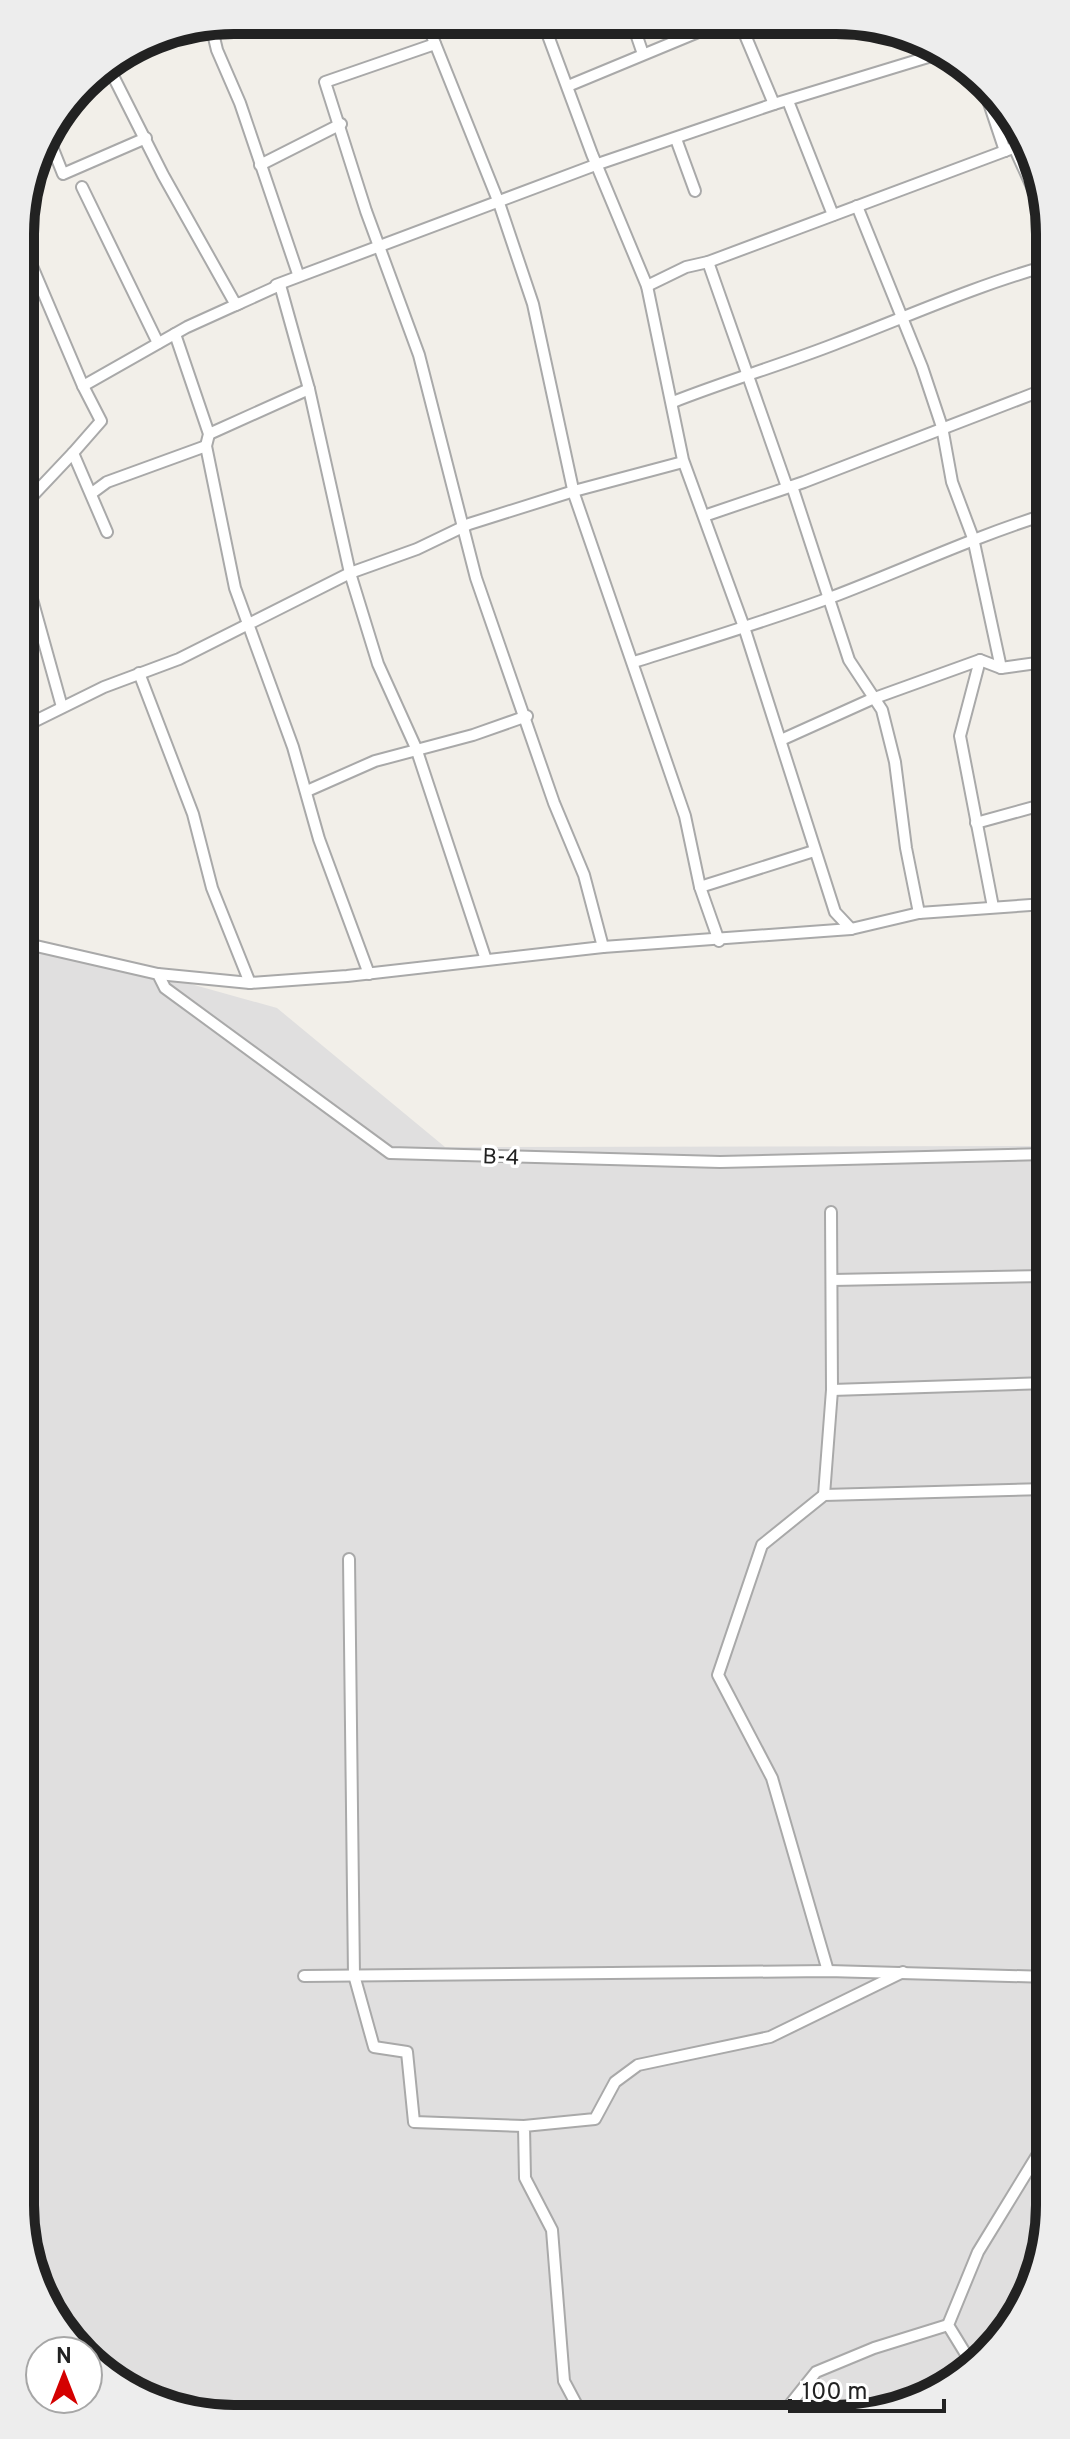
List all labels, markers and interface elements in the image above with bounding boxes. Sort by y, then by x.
street label: B-4 [482,1144,520,1173]
north arrow [24,2335,104,2415]
text: N [56,2344,72,2371]
scale bar [790,2363,944,2413]
text: 100 m [802,2378,868,2408]

